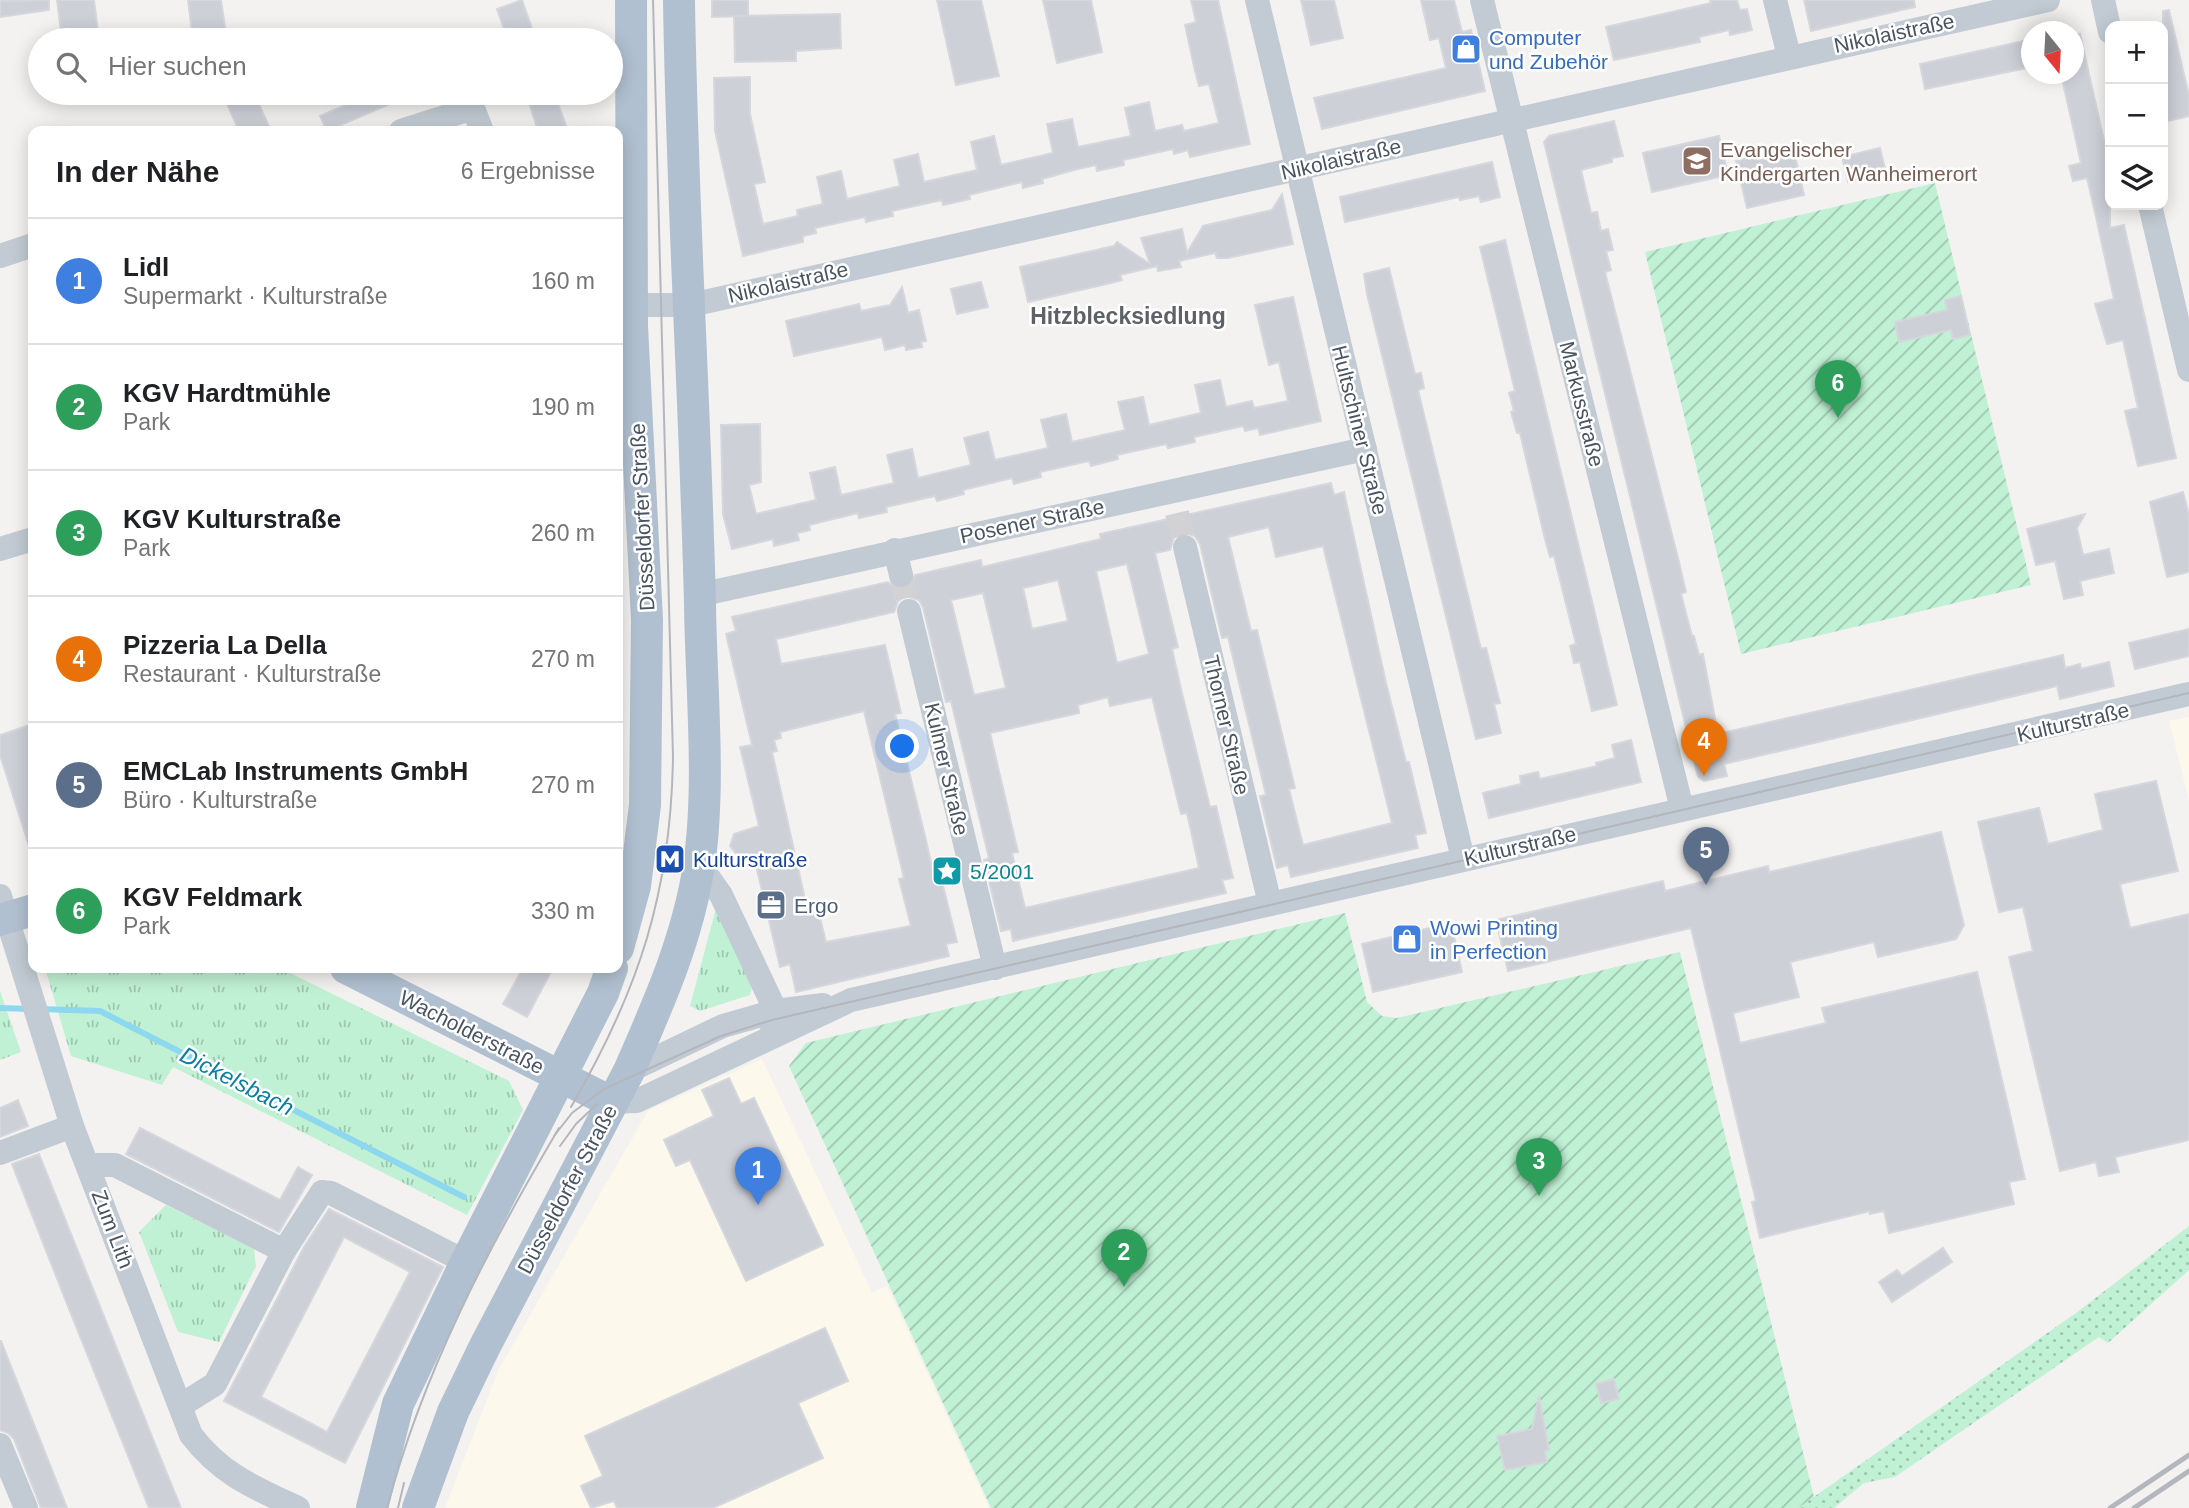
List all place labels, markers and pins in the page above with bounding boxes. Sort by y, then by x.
place label: Computer und Zubehör [1489,26,1608,73]
shop icon: Computer und Zubehör [1449,32,1483,66]
place label: Evangelischer Kindergarten Wanheimerort [1720,138,1977,185]
school or university icon: Evangelischer Kindergarten Wanheimerort [1680,144,1714,178]
pin: 6 [1815,360,1861,418]
pin: 4 [1681,718,1727,776]
pin: 5 [1683,827,1729,885]
metro station icon: Kulturstraße [653,842,687,876]
place label: Kulturstraße [693,848,807,871]
place icon: 5/2001 [930,854,964,888]
place label: 5/2001 [970,860,1034,883]
office icon: Ergo [754,888,788,922]
place label: Ergo [794,894,838,917]
place label: Wowi Printing in Perfection [1430,916,1558,963]
shop icon: Wowi Printing in Perfection [1390,922,1424,956]
pin: 3 [1516,1138,1562,1196]
pin: 1 [735,1147,781,1205]
pin: 2 [1101,1229,1147,1287]

